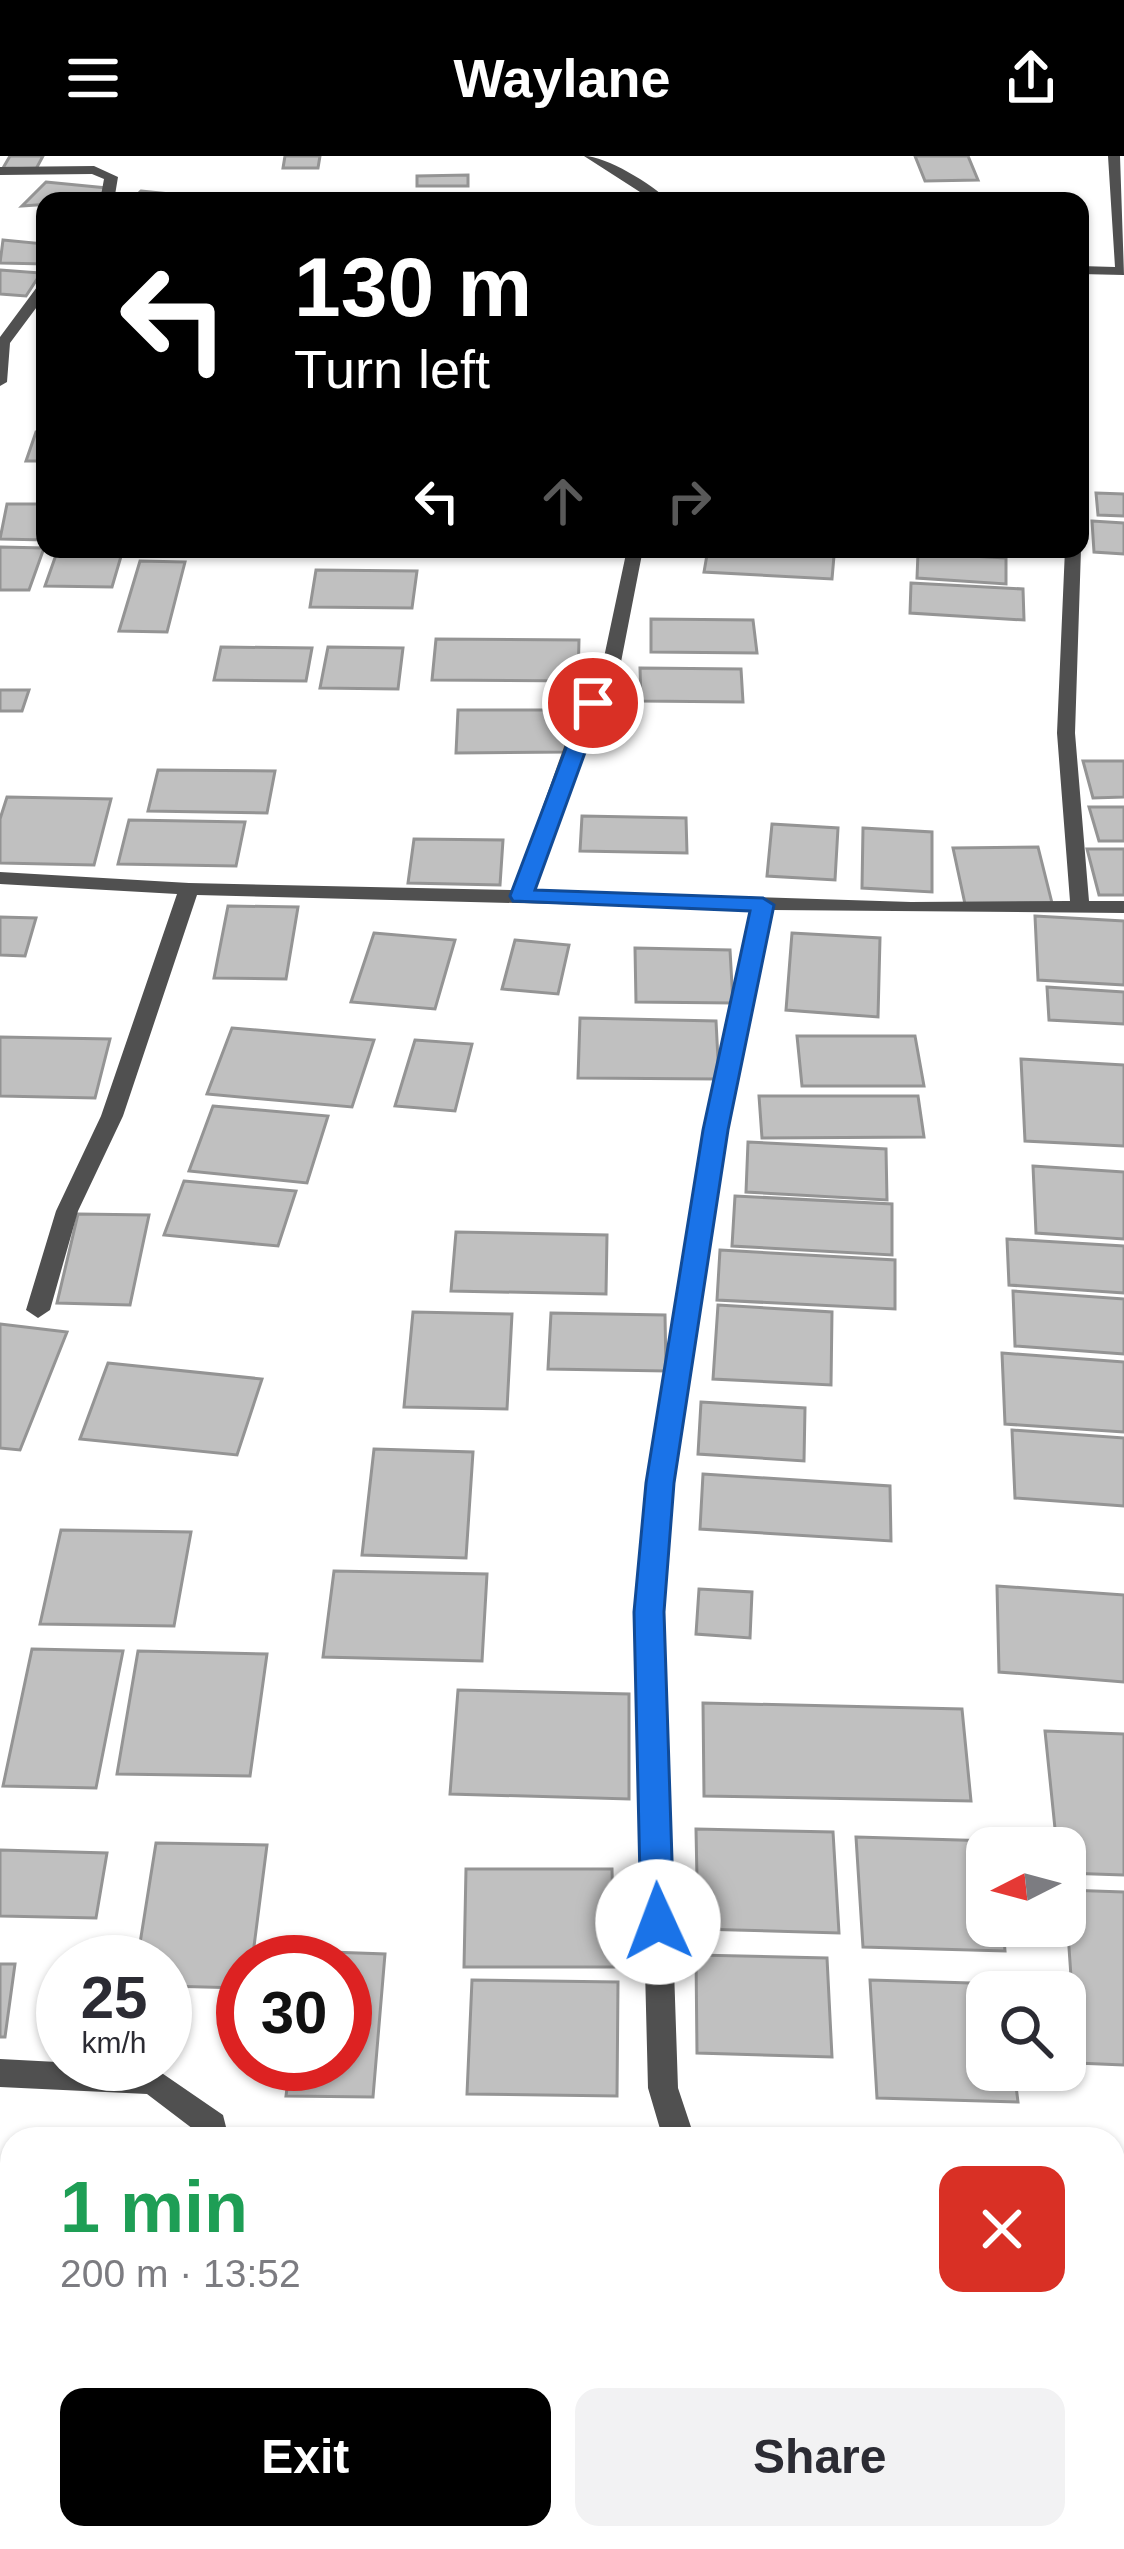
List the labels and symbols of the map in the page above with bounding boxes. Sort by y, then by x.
pin [542,652,644,754]
north arrow [966,1827,1086,1947]
position arrow [595,1859,721,1985]
speed limit sign: 30 [216,1935,372,2091]

